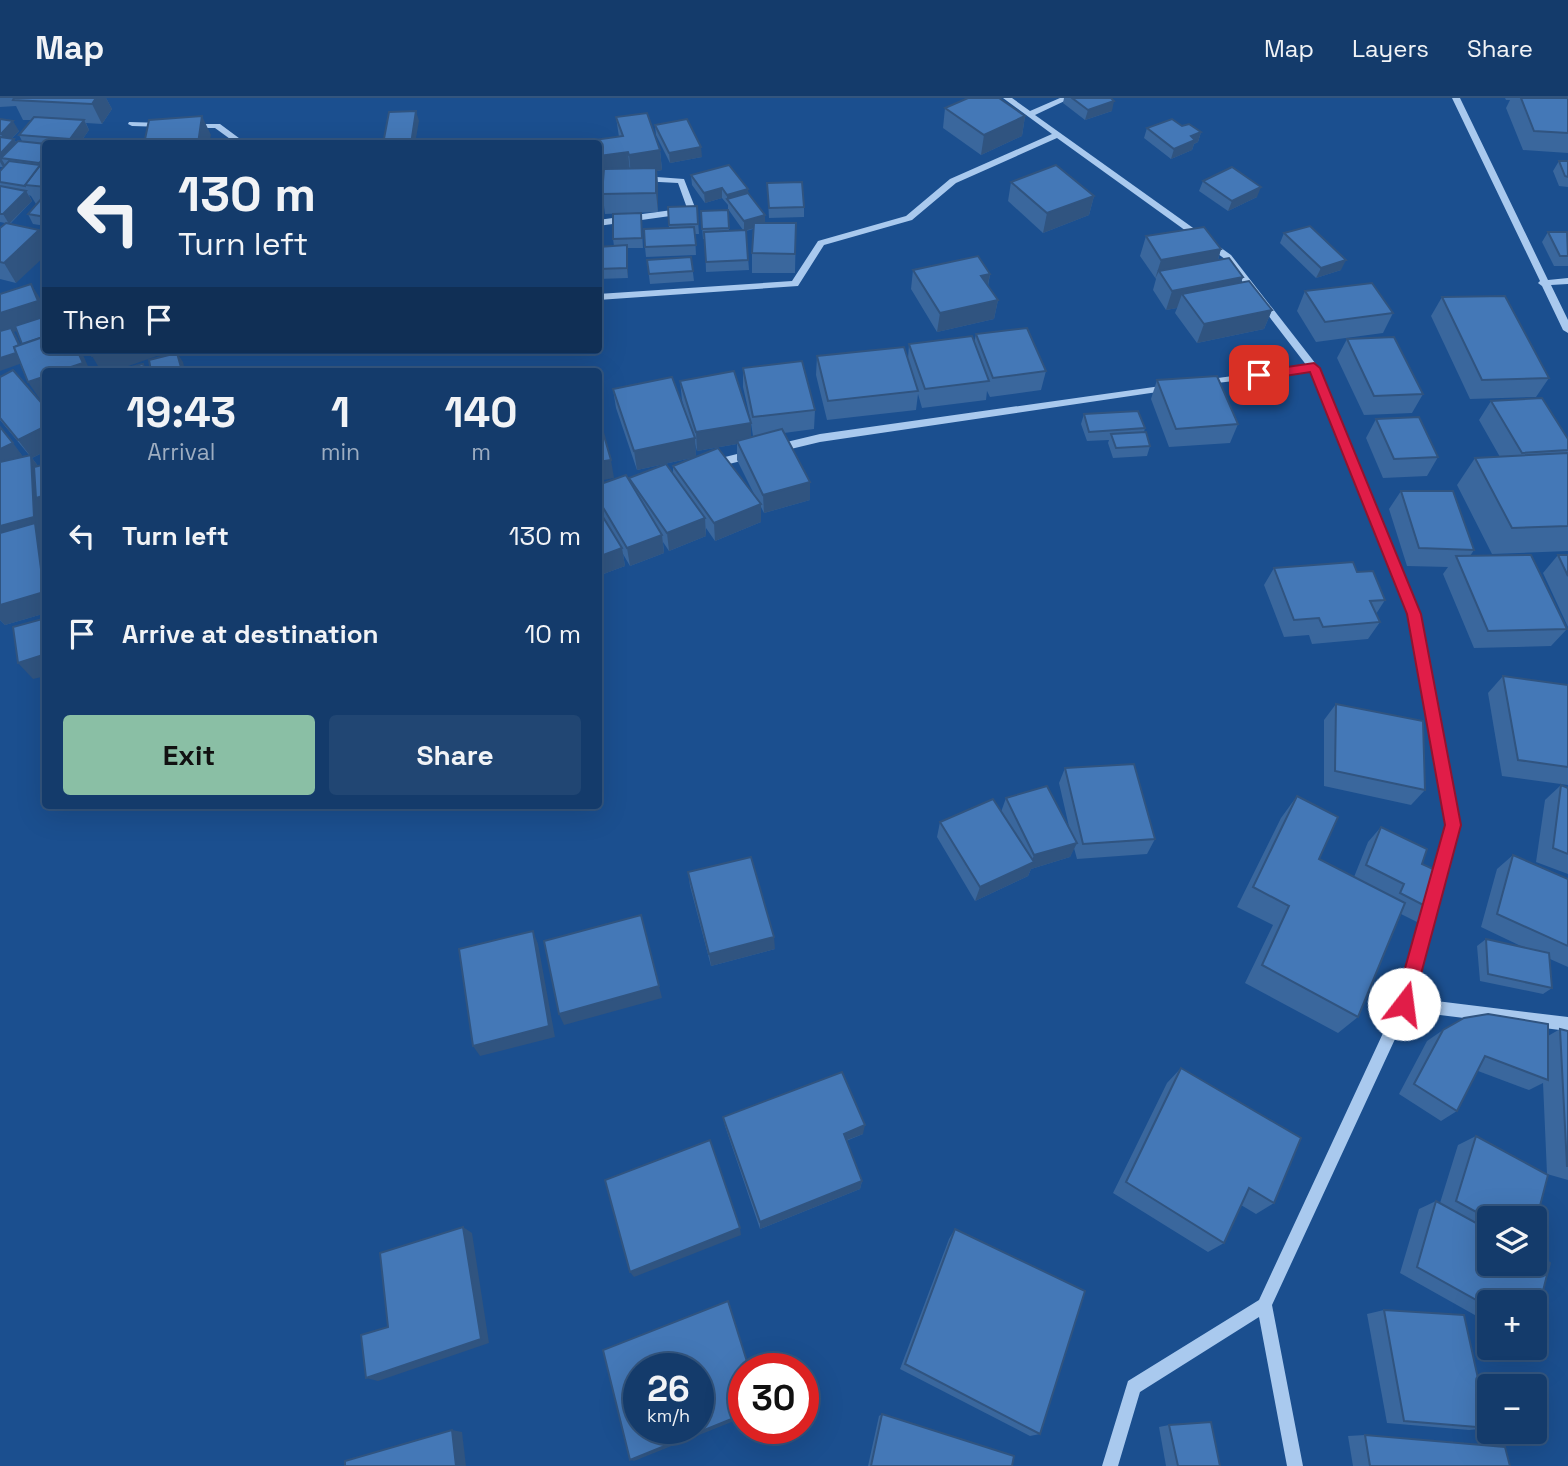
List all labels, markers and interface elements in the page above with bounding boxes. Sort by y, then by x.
text: Map [35,27,104,69]
text: Map [1264,33,1314,64]
text: Layers [1352,33,1429,64]
text: Share [1467,33,1533,64]
text: 130 m [178,163,316,225]
icon: left [63,168,154,259]
text: Turn left [178,224,308,264]
icon: arrive [140,301,178,339]
text: Then [63,303,126,337]
pin [1229,345,1289,405]
icon: arrive [1240,356,1278,394]
text: 19:43 [126,386,236,439]
text: 1 [331,386,350,439]
text: 140 [445,386,518,439]
text: Arrival [147,437,216,467]
text: min [321,437,360,467]
text: m [471,437,491,467]
icon: left [63,517,101,555]
text: Turn left [122,519,229,553]
text: 130 m [509,519,581,553]
icon: arrive [63,615,101,653]
text: Arrive at destination [122,617,379,651]
text: 10 m [524,617,581,651]
button: Exit [63,715,315,795]
button: Share [329,715,581,795]
position arrow [1367,967,1441,1041]
map controls [1477,1206,1547,1444]
button: layers [1477,1206,1547,1276]
button: + [1477,1290,1547,1360]
speed limit sign: 30 [728,1353,819,1444]
text: 26 [647,1367,690,1411]
button: − [1477,1374,1547,1444]
text: km/h [647,1404,690,1427]

